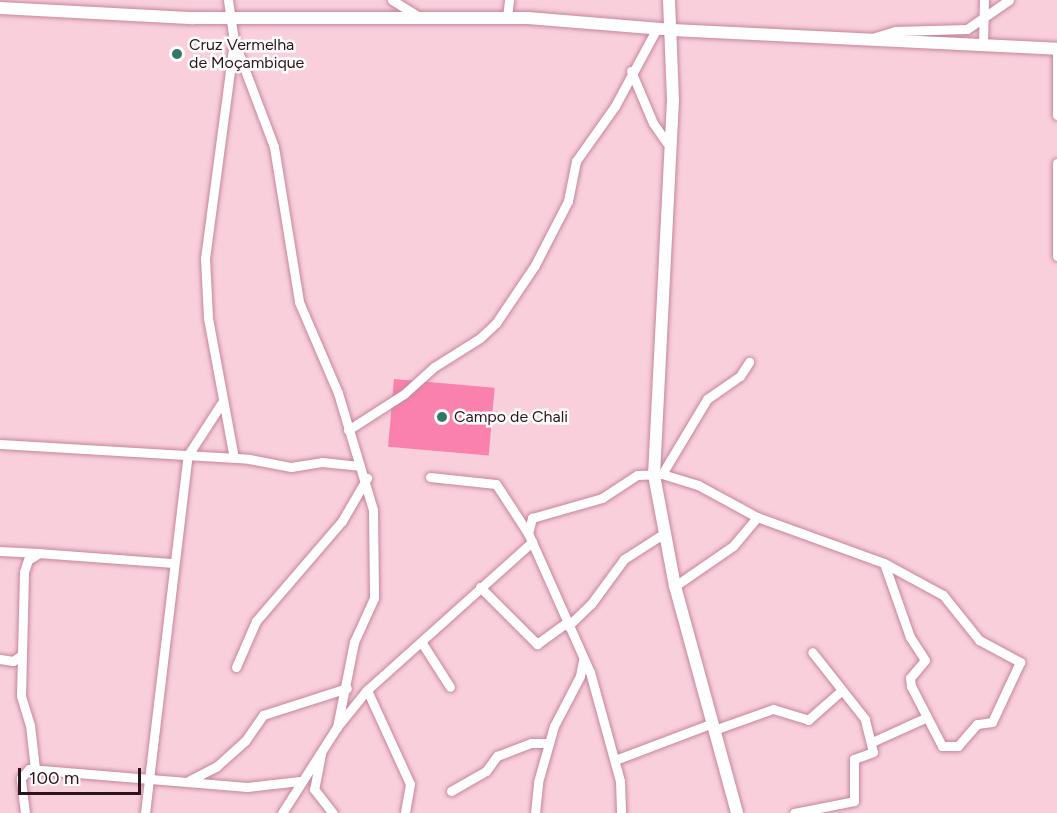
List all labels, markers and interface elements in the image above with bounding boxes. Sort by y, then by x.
place label: Cruz Vermelha de Moçambique [189,35,304,73]
marker: Cruz Vermelha de Moçambique [170,47,184,61]
place label: Campo de Chali [454,407,568,427]
marker: Campo de Chali [435,410,449,424]
scale bar [21,756,144,794]
text: 100 m [29,767,79,789]

